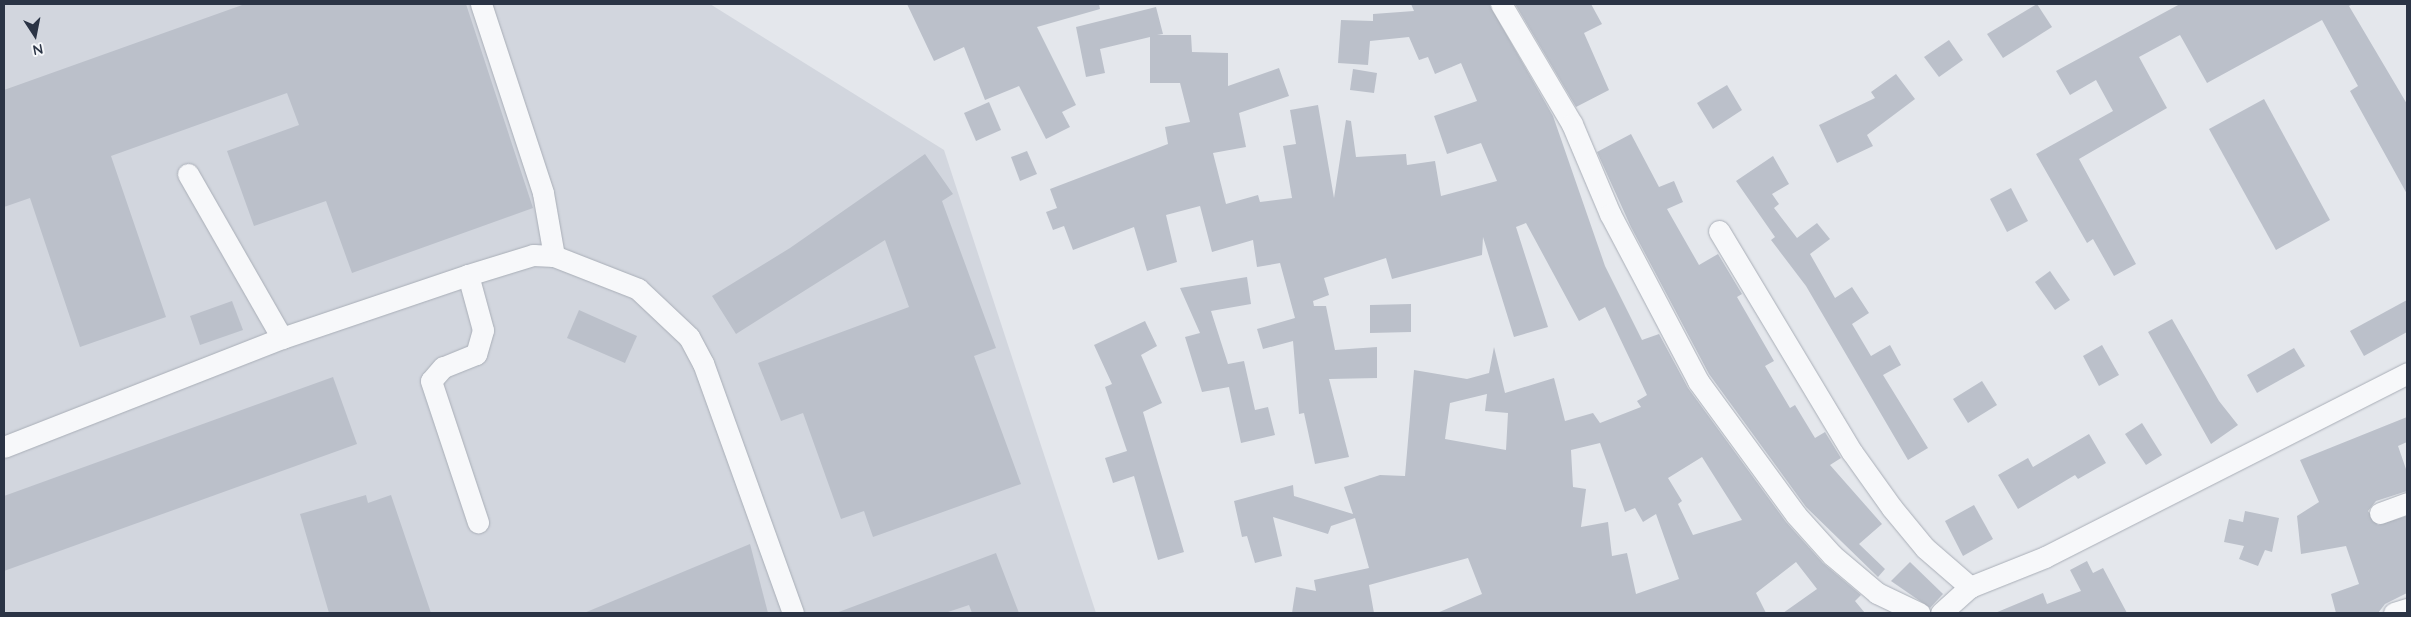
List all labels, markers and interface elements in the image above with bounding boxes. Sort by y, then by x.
north arrow [10,10,60,60]
text: N [31,40,45,60]

